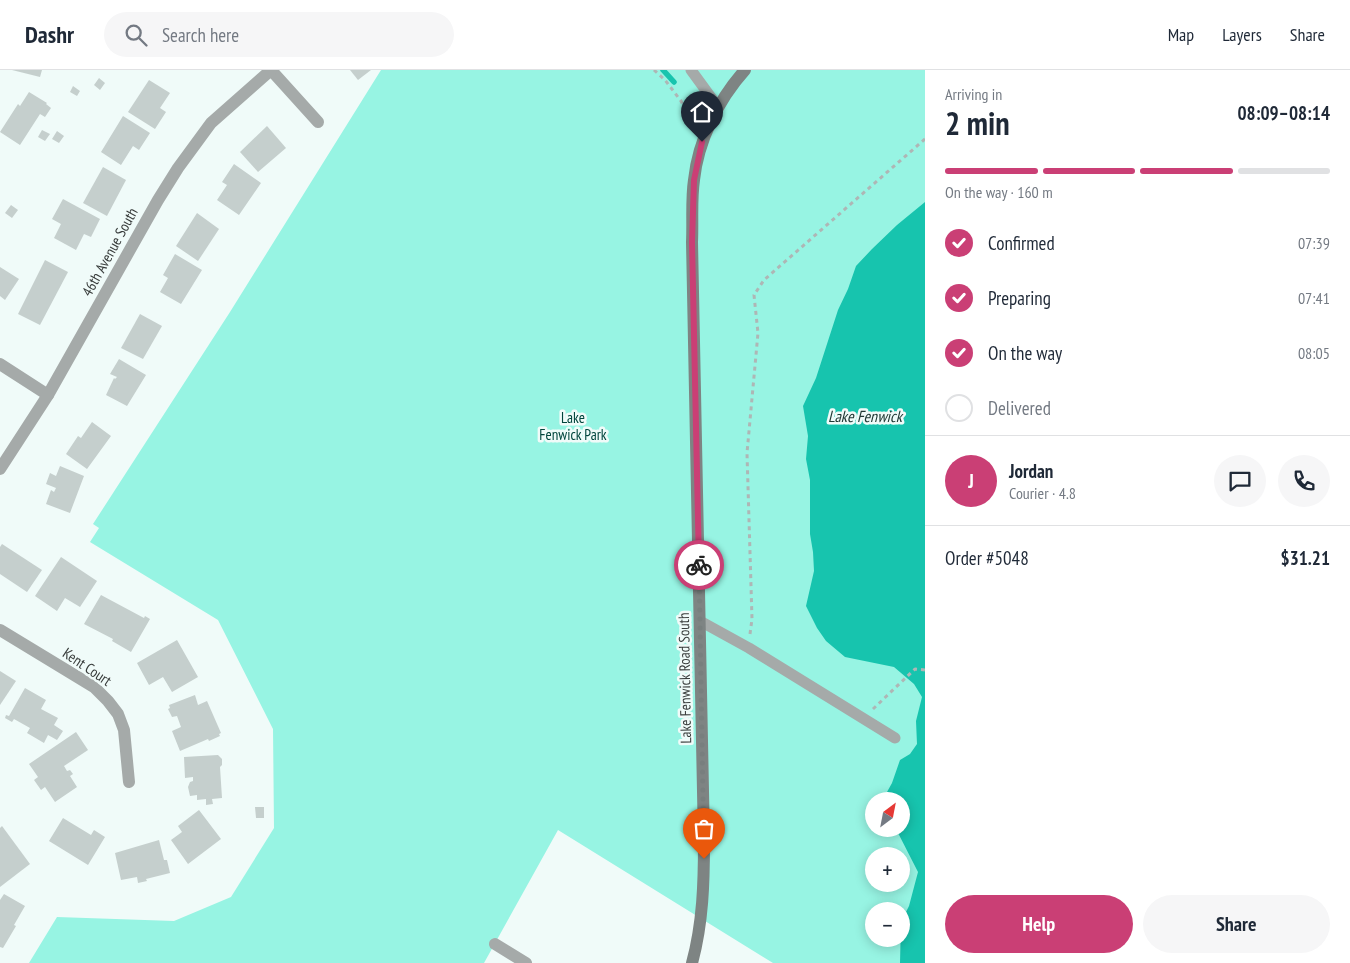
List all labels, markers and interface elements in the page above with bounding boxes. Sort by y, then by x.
search box [104,12,454,57]
text: Dashr [25,19,74,50]
icon: search [122,21,150,49]
text: Search here [162,23,239,47]
text: Map [1168,23,1194,46]
text: Layers [1222,23,1262,46]
text: Share [1290,23,1325,46]
text: Arriving in [945,84,1002,104]
pin [681,91,723,142]
icon: home [688,98,716,126]
text: 08:09–08:14 [1237,101,1330,125]
text: 2 min [945,102,1010,144]
text: On the way · 160 m [945,182,1053,202]
street label: 46th Avenue South [77,204,142,299]
icon: check [945,229,973,257]
text: Confirmed [988,231,1055,255]
text: 07:39 [1298,233,1330,253]
icon: check [945,284,973,312]
text: Preparing [988,286,1051,310]
text: 07:41 [1298,288,1330,308]
icon: check [945,339,973,367]
text: On the way [988,341,1062,365]
text: 08:05 [1298,343,1330,363]
text: Delivered [988,396,1051,420]
water label: Lake Fenwick [828,406,904,426]
park label: Lake Fenwick Park [539,408,607,444]
button: chat [1214,455,1266,507]
button: phone [1278,455,1330,507]
text: Jordan [1009,459,1053,483]
text: J [968,469,974,493]
text: Courier · 4.8 [1009,483,1076,503]
courier [674,540,724,590]
text: Order #5048 [945,546,1029,570]
text: $31.21 [1281,546,1330,570]
icon: bike [685,551,713,579]
street label: Lake Fenwick Road South [674,612,695,744]
street label: Kent Court [59,643,115,690]
north arrow [865,792,910,838]
map controls [865,792,910,947]
pin [683,808,725,859]
icon: bag [690,815,718,843]
button: + [865,847,910,892]
button: Help [945,895,1133,953]
button: Share [1143,895,1330,953]
button: − [865,902,910,947]

